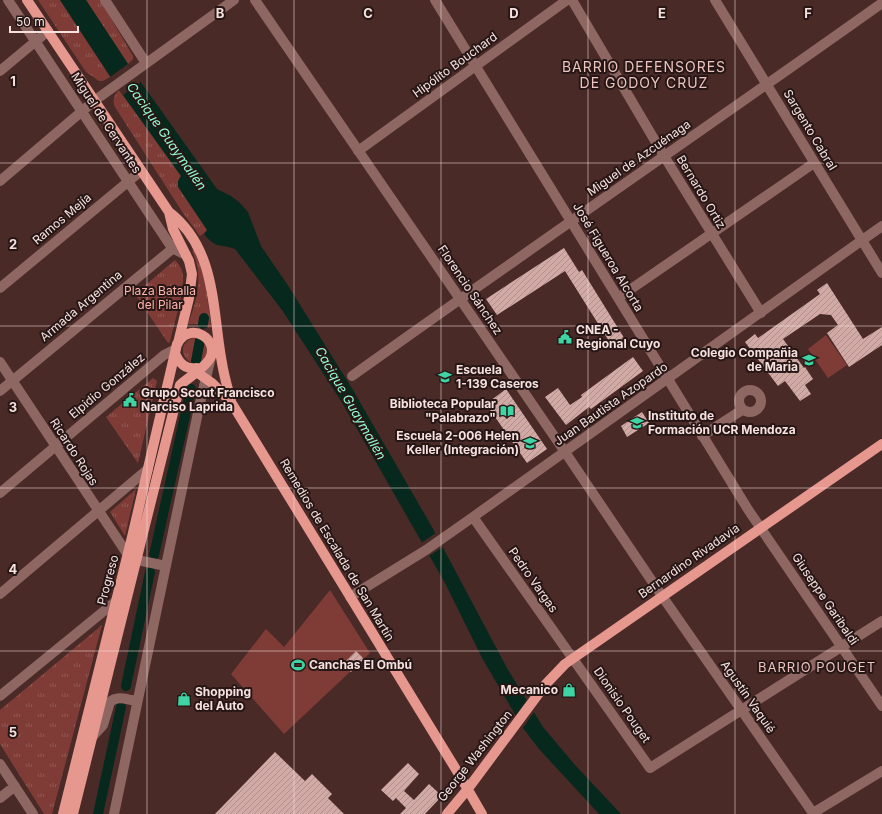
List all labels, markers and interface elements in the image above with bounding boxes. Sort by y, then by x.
text: B [216,5,225,21]
text: C [363,5,373,21]
text: D [509,5,519,21]
text: E [658,5,666,21]
text: F [804,5,812,21]
scale bar [10,8,78,34]
text: 50 m [16,14,45,29]
street label: Hipólito Bouchard [409,29,500,100]
district label: BARRIO DEFENSORES DE GODOY CRUZ [562,58,726,91]
street label: Miguel de Cervantes [68,69,145,176]
text: 1 [10,73,16,89]
water label: Cacique Guaymallén [124,79,210,193]
street label: Sargento Cabral [780,87,840,173]
street label: Miguel de Azcuénaga [584,116,693,199]
street label: Bernardo Ortiz [674,152,729,231]
street label: Ramos Mejía [29,190,94,248]
street label: José Figueroa Alcorta [570,199,647,314]
text: 2 [9,236,17,252]
street label: Florencio Sánchez [435,242,506,337]
street label: Armada Argentina [37,267,125,344]
park label: Plaza Batalla del Pilar [124,283,196,312]
place label: CNEA - Regional Cuyo [576,322,660,351]
public building icon: CNEA - Regional Cuyo [557,329,573,345]
water label: Cacique Guaymallén [312,343,390,463]
place label: Colegio Compañia de Maria [691,345,798,374]
street label: Elpidio González [66,350,148,422]
school or university icon: Colegio Compañia de Maria [801,352,817,368]
street label: Juan Bautista Azopardo [551,359,670,448]
place label: Escuela 1-139 Caseros [456,362,539,391]
school or university icon: Escuela 1-139 Caseros [437,369,453,385]
place label: Grupo Scout Francisco Narciso Laprida [141,385,275,414]
public building icon: Grupo Scout Francisco Narciso Laprida [122,392,138,408]
place label: Biblioteca Popular "Palabrazo" [390,396,496,425]
text: 3 [9,399,17,415]
library icon: Biblioteca Popular "Palabrazo" [499,403,515,419]
place label: Instituto de Formación UCR Mendoza [648,408,796,437]
street label: Ricardo Rojas [47,415,102,488]
school or university icon: Instituto de Formación UCR Mendoza [629,415,645,431]
place label: Escuela 2-006 Helen Keller (Integración) [396,428,519,457]
school or university icon: Escuela 2-006 Helen Keller (Integración) [522,435,538,451]
street label: Remedios de Escalada de San Martín [277,456,398,644]
street label: Bernardino Rivadavia [635,520,742,601]
street label: Pedro Vargas [505,544,561,615]
street label: Giuseppe Garibaldi [789,550,862,648]
street label: Progreso [94,553,121,607]
text: 4 [9,561,18,577]
sports icon: Canchas El Ombú [290,657,306,673]
place label: Canchas El Ombú [309,657,412,672]
street label: Agustín Vaquié [718,658,779,736]
district label: BARRIO POUGET [758,659,876,675]
street label: Dionisio Pouget [591,664,654,745]
place label: Mecanico [500,682,558,697]
shop icon: Mecanico [561,682,577,698]
place label: Shopping del Auto [195,684,251,713]
shop icon: Shopping del Auto [176,691,192,707]
street label: George Washington [434,707,515,804]
text: 5 [9,724,17,740]

